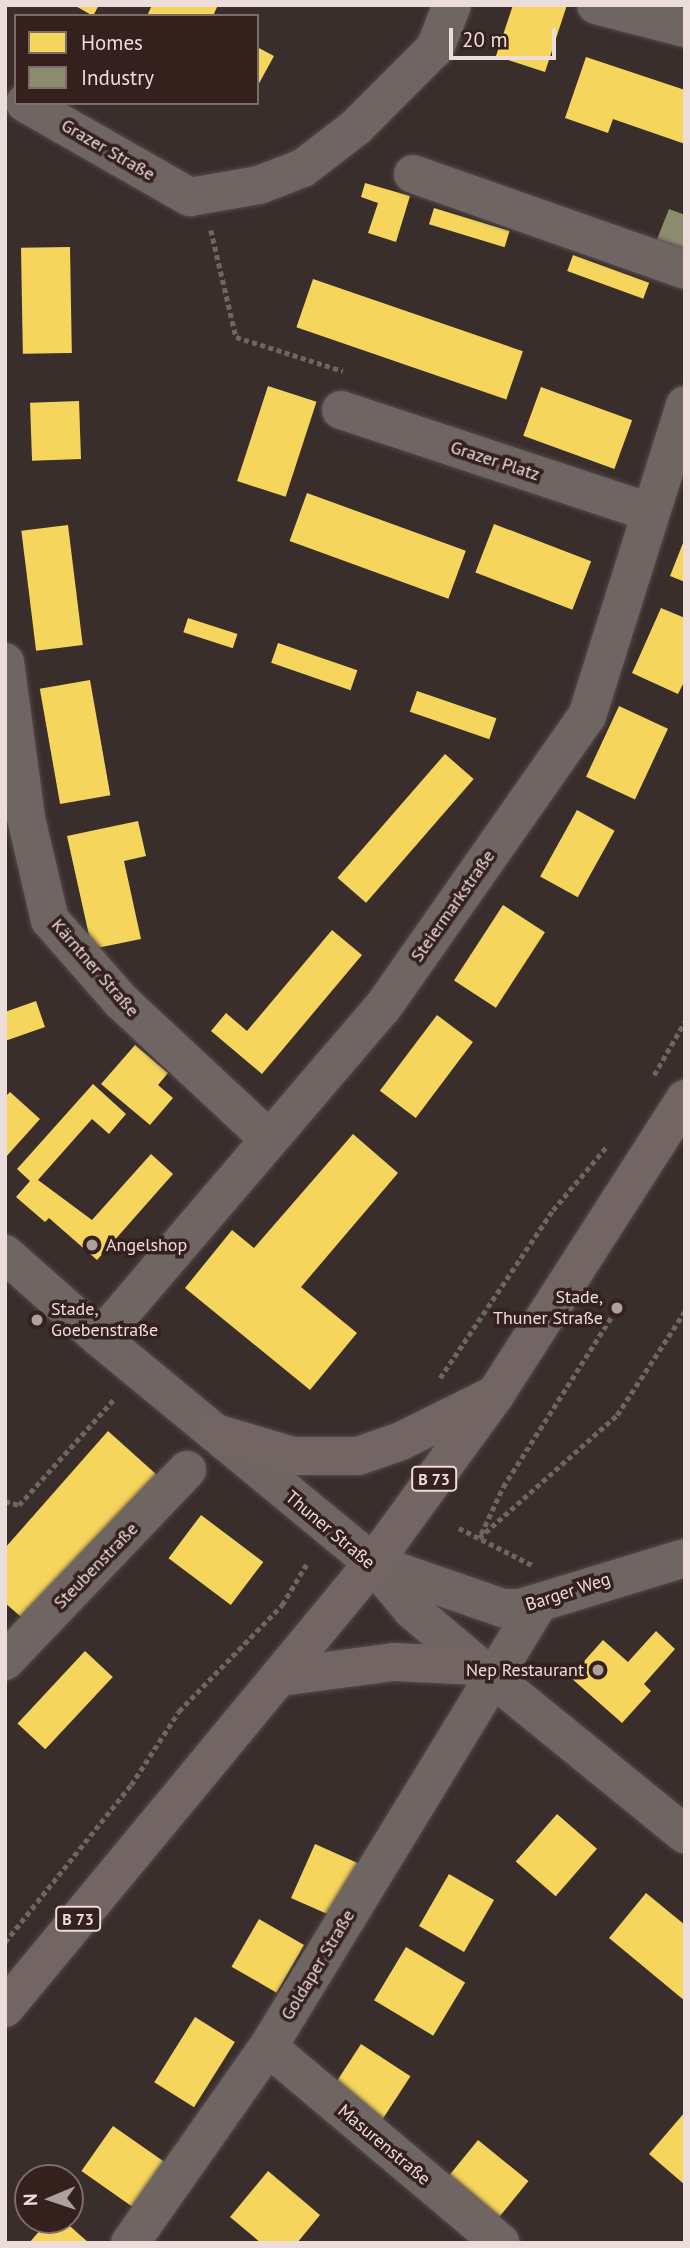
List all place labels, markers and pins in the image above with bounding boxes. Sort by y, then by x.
place label: Angelshop [106,1234,187,1256]
marker: Angelshop [84,1237,100,1253]
place label: Stade, Thuner Straße [493,1287,603,1330]
place label: Stade, Goebenstraße [51,1299,158,1342]
marker: Stade, Thuner Straße [609,1300,625,1316]
marker: Stade, Goebenstraße [29,1312,45,1328]
place label: Nep Restaurant [466,1659,584,1681]
marker: Nep Restaurant [590,1662,606,1678]

